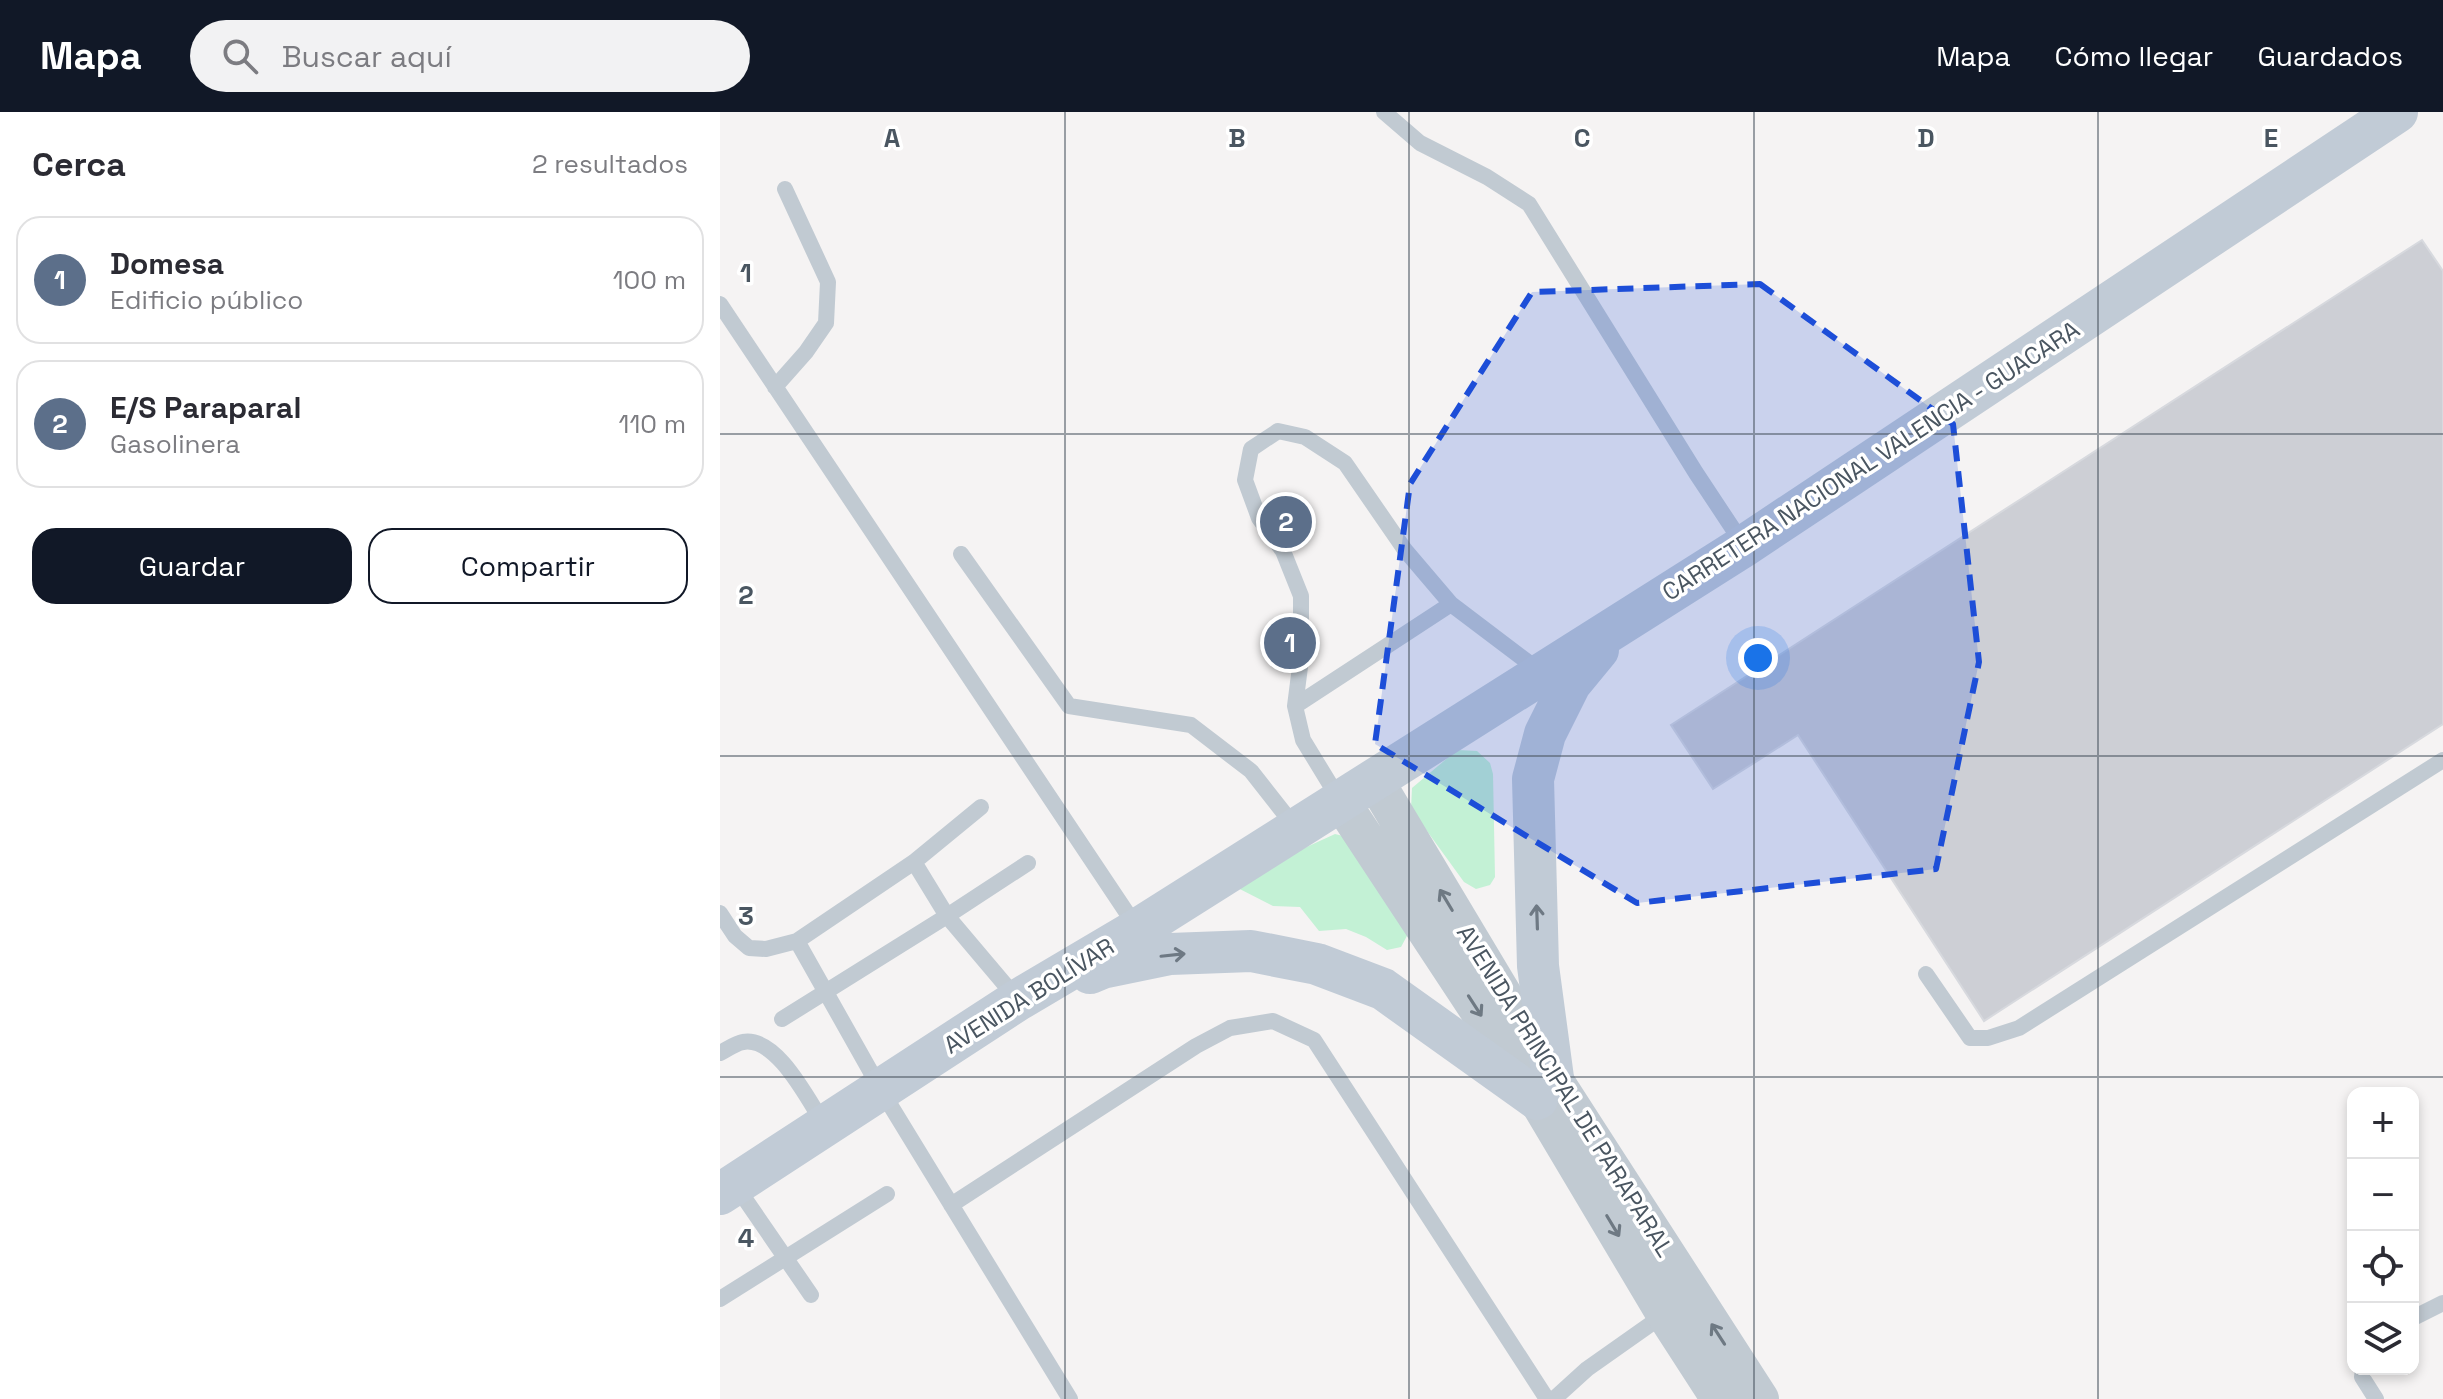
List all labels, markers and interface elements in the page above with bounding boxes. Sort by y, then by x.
search box [190,20,750,92]
text: Mapa [40,32,142,80]
icon: search [218,34,262,78]
text: Buscar aquí [282,37,452,76]
text: Mapa [1936,38,2011,74]
text: Cómo llegar [2055,38,2213,74]
text: Guardados [2257,38,2403,74]
text: A [884,121,901,155]
text: B [1228,121,1246,155]
text: C [1574,121,1590,155]
text: D [1917,121,1935,155]
text: E [2264,121,2278,155]
text: Cerca [32,143,126,186]
text: 2 resultados [532,147,688,181]
text: Domesa [110,244,224,283]
text: 1 [740,256,752,290]
text: 1 [54,263,66,297]
text: 100 m [613,263,686,297]
text: Edificio público [110,283,303,317]
street label: CARRETERA NACIONAL VALENCIA - GUACARA [1656,314,2085,607]
text: E/S Paraparal [110,388,301,427]
text: 2 [52,407,68,441]
text: 110 m [619,407,686,441]
text: Gasolinera [110,427,240,461]
pin: 2 [1260,492,1312,552]
button: Guardar [32,528,352,604]
button: Compartir [368,528,688,604]
text: 2 [738,578,754,612]
pin: 1 [1264,613,1316,673]
your location [1738,638,1778,678]
one-way arrow [1438,889,1454,912]
text: 3 [738,899,754,933]
one-way arrow [1529,904,1544,931]
street label: AVENIDA PRINCIPAL DE PARAPARAL [1450,919,1681,1263]
street label: AVENIDA BOLÍVAR [938,931,1120,1060]
one-way arrow [1159,947,1186,962]
one-way arrow [1467,994,1484,1016]
map controls [2347,1087,2419,1375]
button: + [2347,1087,2419,1159]
button: − [2347,1159,2419,1231]
one-way arrow [1605,1214,1621,1237]
text: 4 [738,1221,754,1255]
button: locate [2347,1231,2419,1303]
button: layers [2347,1303,2419,1375]
one-way arrow [1709,1323,1726,1345]

